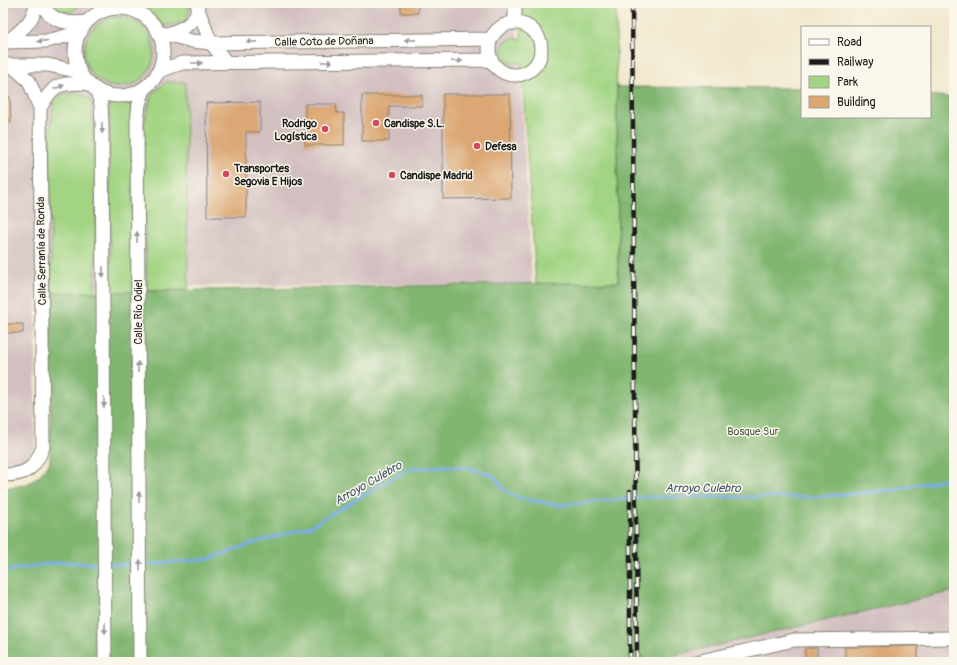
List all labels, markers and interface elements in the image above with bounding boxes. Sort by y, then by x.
legend [801,26,931,118]
street label: Calle Coto de Doñana [274,34,374,49]
text: Road [837,35,862,50]
one-way arrow [37,37,49,44]
one-way arrow [403,37,416,43]
one-way arrow [245,39,258,45]
text: Railway [837,55,873,70]
one-way arrow [451,58,464,64]
one-way arrow [321,59,334,65]
one-way arrow [191,60,204,66]
text: Park [837,75,858,90]
one-way arrow [53,83,65,89]
text: Building [837,95,876,110]
place label: Rodrigo Logística [274,117,317,143]
place label: Candispe S.L. [384,117,445,130]
marker: Candispe S.L. [371,118,381,128]
one-way arrow [99,122,105,135]
marker: Rodrigo Logística [320,124,330,134]
place label: Defesa [485,140,517,153]
marker: Defesa [472,141,482,151]
place label: Transportes Segovia E Hijos [233,162,302,188]
marker: Transportes Segovia E Hijos [221,169,231,179]
place label: Candispe Madrid [400,169,473,182]
marker: Candispe Madrid [387,170,397,180]
street label: Calle Serranía de Ronda [34,197,49,305]
one-way arrow [134,230,140,243]
one-way arrow [100,266,106,279]
street label: Calle Río Odiel [132,279,145,345]
one-way arrow [135,360,141,373]
one-way arrow [101,396,107,409]
park label: Bosque Sur [727,425,779,438]
water label: Arroyo Culebro [332,457,406,509]
water label: Arroyo Culebro [665,481,742,496]
one-way arrow [136,490,142,503]
one-way arrow [137,558,143,571]
one-way arrow [102,622,108,635]

